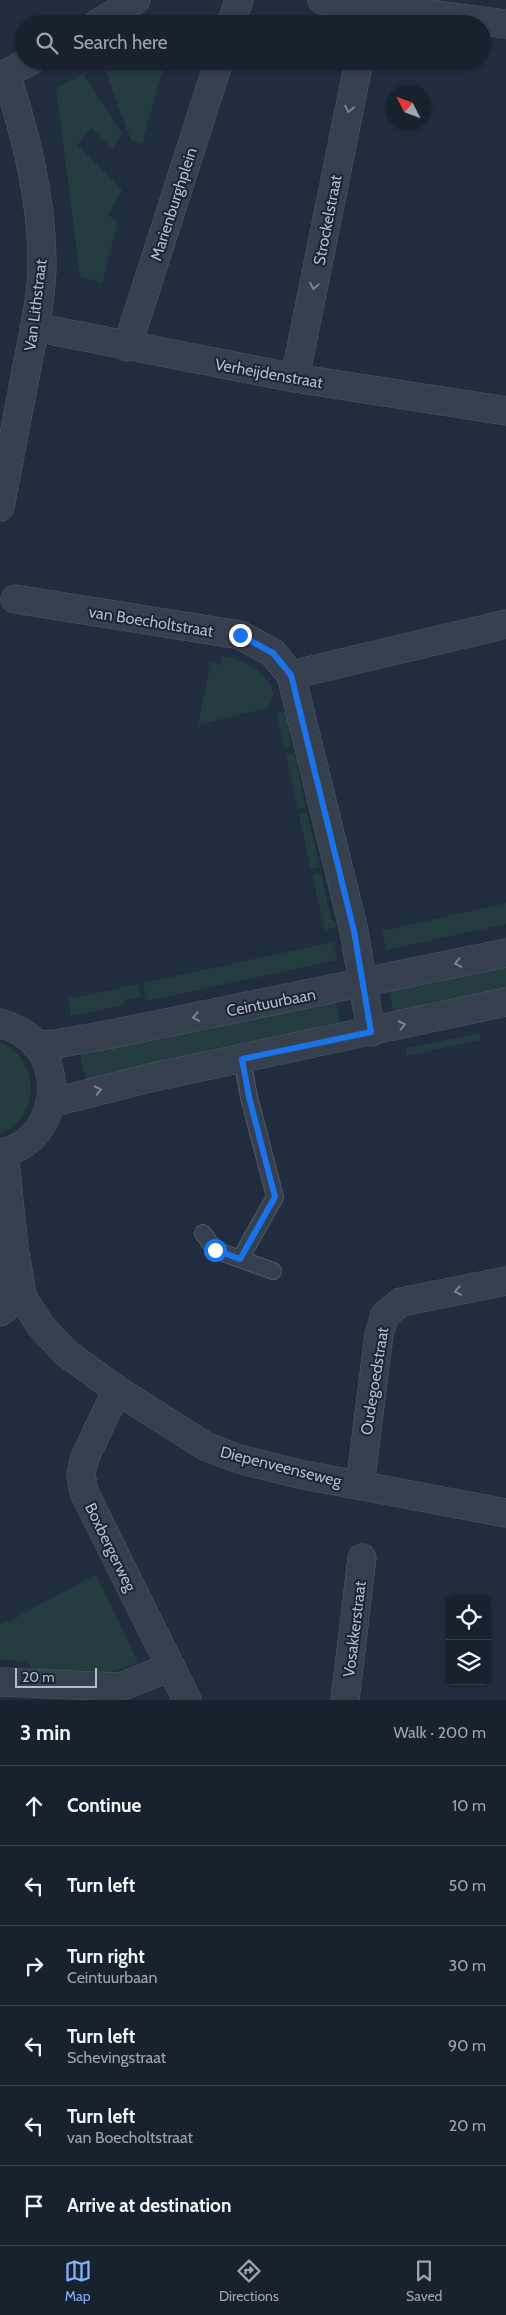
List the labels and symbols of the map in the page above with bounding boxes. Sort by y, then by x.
north arrow [386,85,431,130]
one-way arrow [345,105,355,113]
street label: Marienburghplein [146,145,201,263]
street label: Strockelstraat [309,173,346,267]
street label: Van Lithstraat [20,257,51,352]
one-way arrow [309,281,320,290]
street label: Verheijdenstraat [213,355,325,392]
street label: van Boecholtstraat [87,602,215,641]
route end [229,624,252,647]
one-way arrow [454,957,463,968]
street label: Ceintuurbaan [225,985,317,1020]
one-way arrow [192,1011,201,1022]
one-way arrow [398,1020,407,1031]
one-way arrow [93,1085,102,1096]
route start [204,1239,227,1262]
one-way arrow [454,1285,463,1295]
street label: Oudegoedstraat [357,1325,393,1436]
street label: Diepenveenseweg [218,1442,345,1491]
street label: Boxbergerweg [81,1500,141,1596]
street label: Vosakkerstraat [339,1579,370,1678]
scale bar [15,1665,98,1688]

